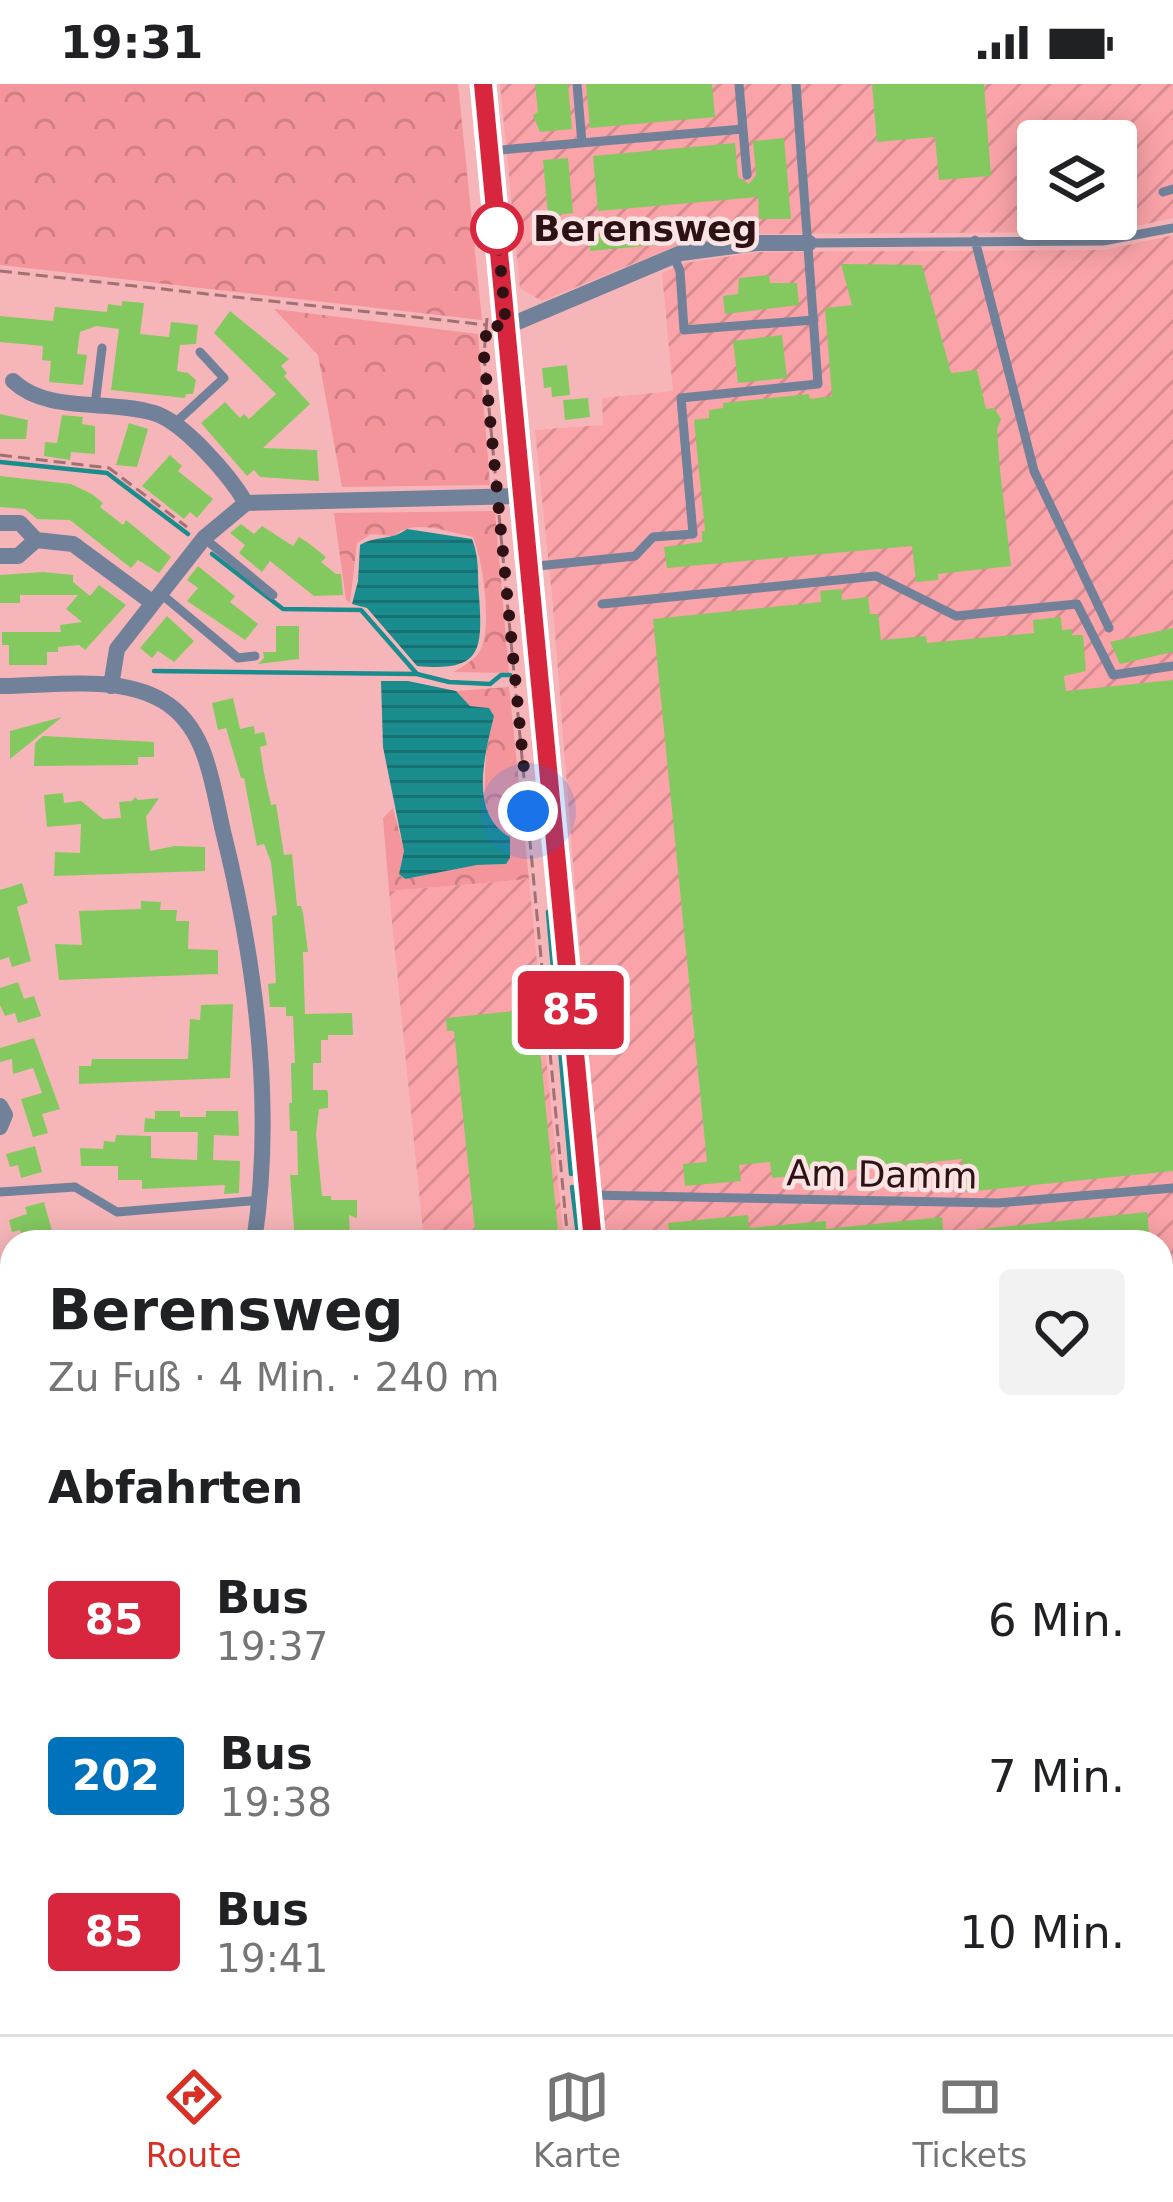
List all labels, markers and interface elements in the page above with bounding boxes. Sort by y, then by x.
text: 19:31 [60,16,203,69]
map controls [1017,120,1137,240]
button: layers [1017,120,1137,240]
marker: Berensweg [472,203,522,253]
place label: Berensweg [533,208,758,249]
your location [498,781,558,841]
line badge: 85 [517,971,625,1049]
text: 85 [542,985,600,1034]
street label: Am Damm [786,1152,978,1197]
button: heart [999,1269,1125,1395]
text: Berensweg [48,1277,404,1343]
text: Zu Fuß · 4 Min. · 240 m [48,1355,499,1400]
text: Abfahrten [48,1461,303,1514]
text: Bus [216,1571,309,1624]
text: 6 Min. [988,1594,1125,1647]
text: 85 [85,1595,143,1644]
text: 19:37 [216,1624,328,1669]
text: Bus [220,1727,313,1780]
text: 7 Min. [988,1750,1125,1803]
text: 202 [72,1751,160,1800]
text: 19:38 [220,1780,332,1825]
text: Bus [216,1883,309,1936]
text: 10 Min. [959,1906,1125,1959]
text: 85 [85,1907,143,1956]
text: 19:41 [216,1936,328,1981]
tab: Route [146,2064,242,2175]
tab: Karte [533,2064,621,2175]
tab: Tickets [912,2064,1027,2175]

